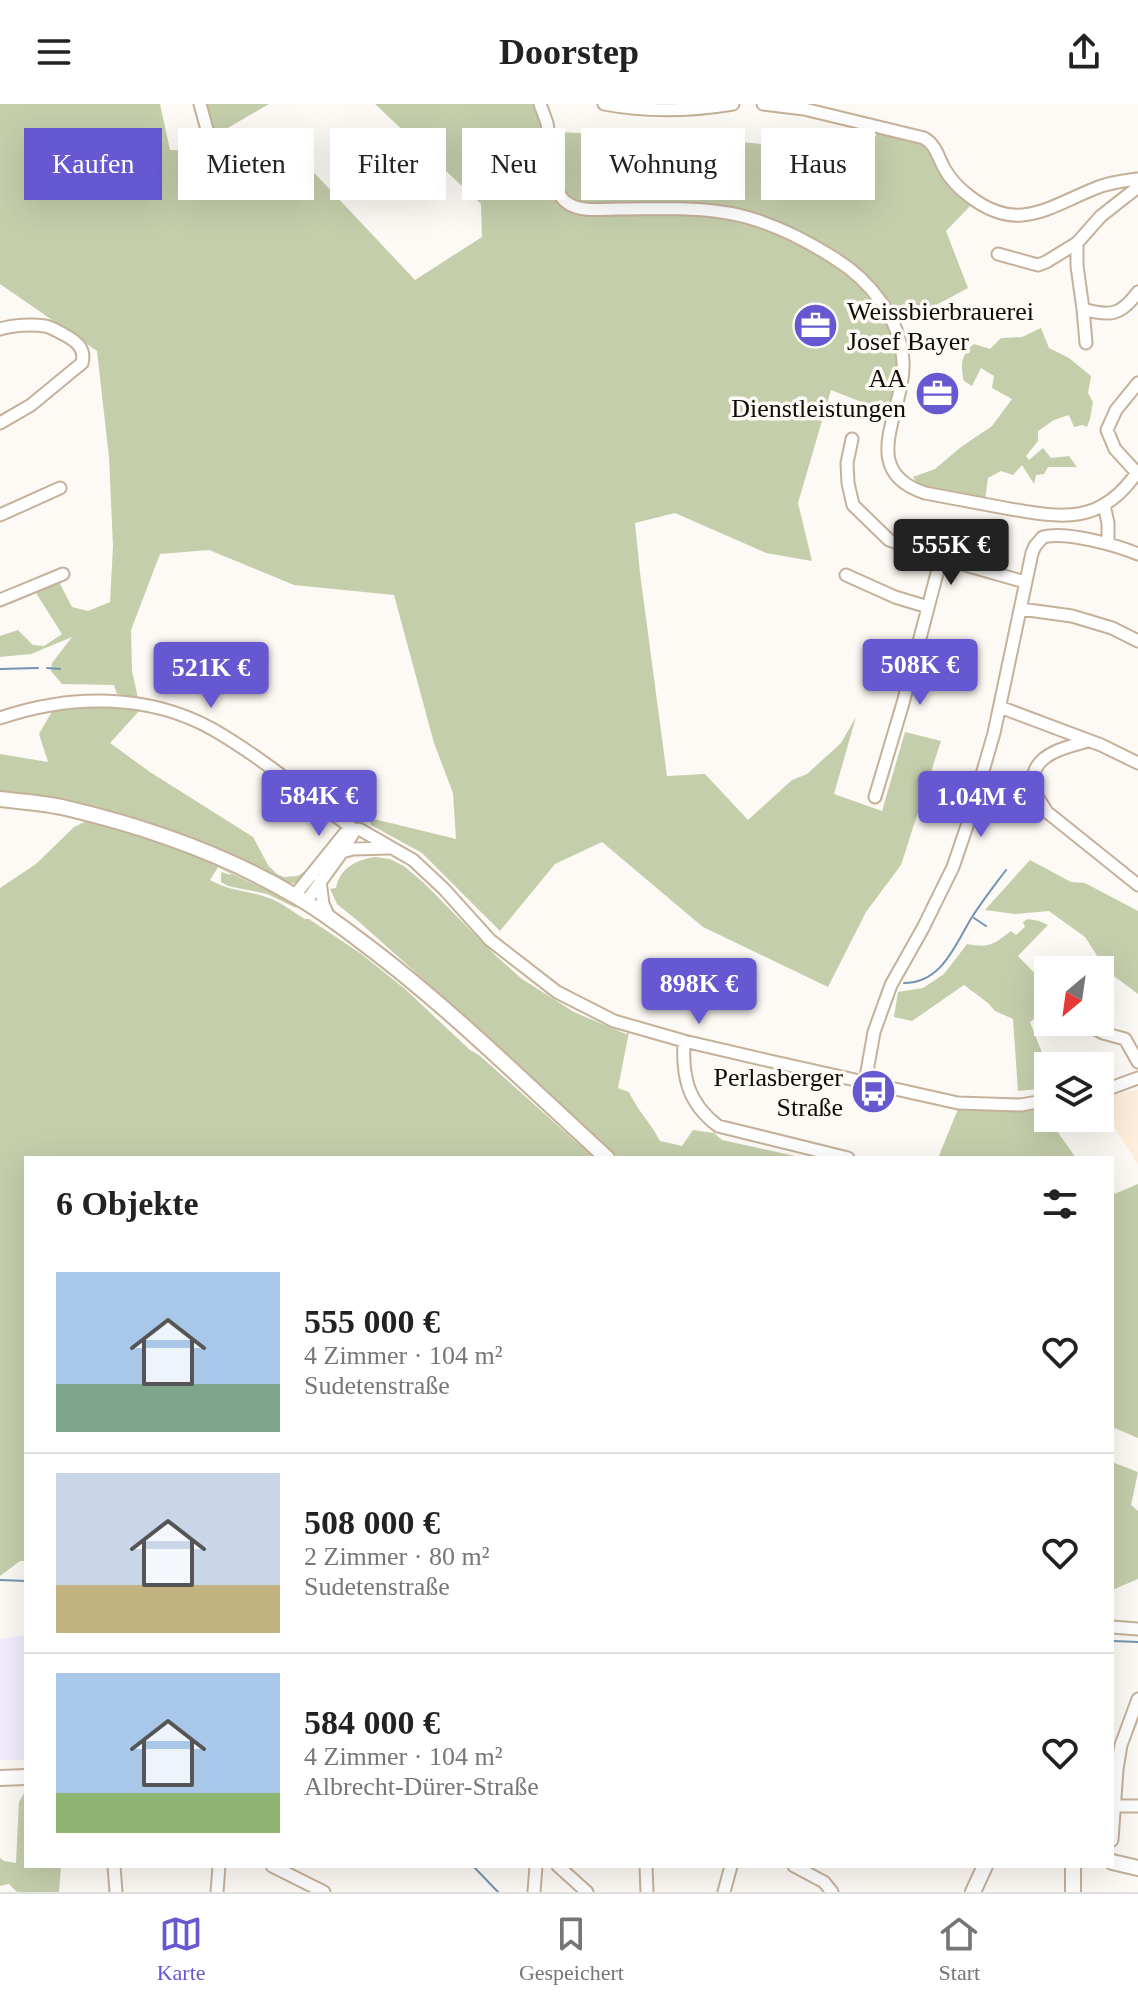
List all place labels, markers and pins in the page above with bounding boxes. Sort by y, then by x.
place label: Weissbierbrauerei Josef Bayer [847,297,1034,356]
office icon: Weissbierbrauerei Josef Bayer [792,302,840,350]
place label: AA Dienstleistungen [731,364,906,423]
office icon: AA Dienstleistungen [913,369,961,417]
pin: 555K € [886,519,1016,587]
pin: 508K € [855,639,985,707]
pin: 521K € [146,642,276,710]
pin: 584K € [254,770,384,838]
pin: 1.04M € [907,771,1055,839]
pin: 898K € [634,958,764,1026]
place label: Perlasberger Straße [714,1063,843,1122]
bus stop icon: Perlasberger Straße [850,1068,898,1116]

